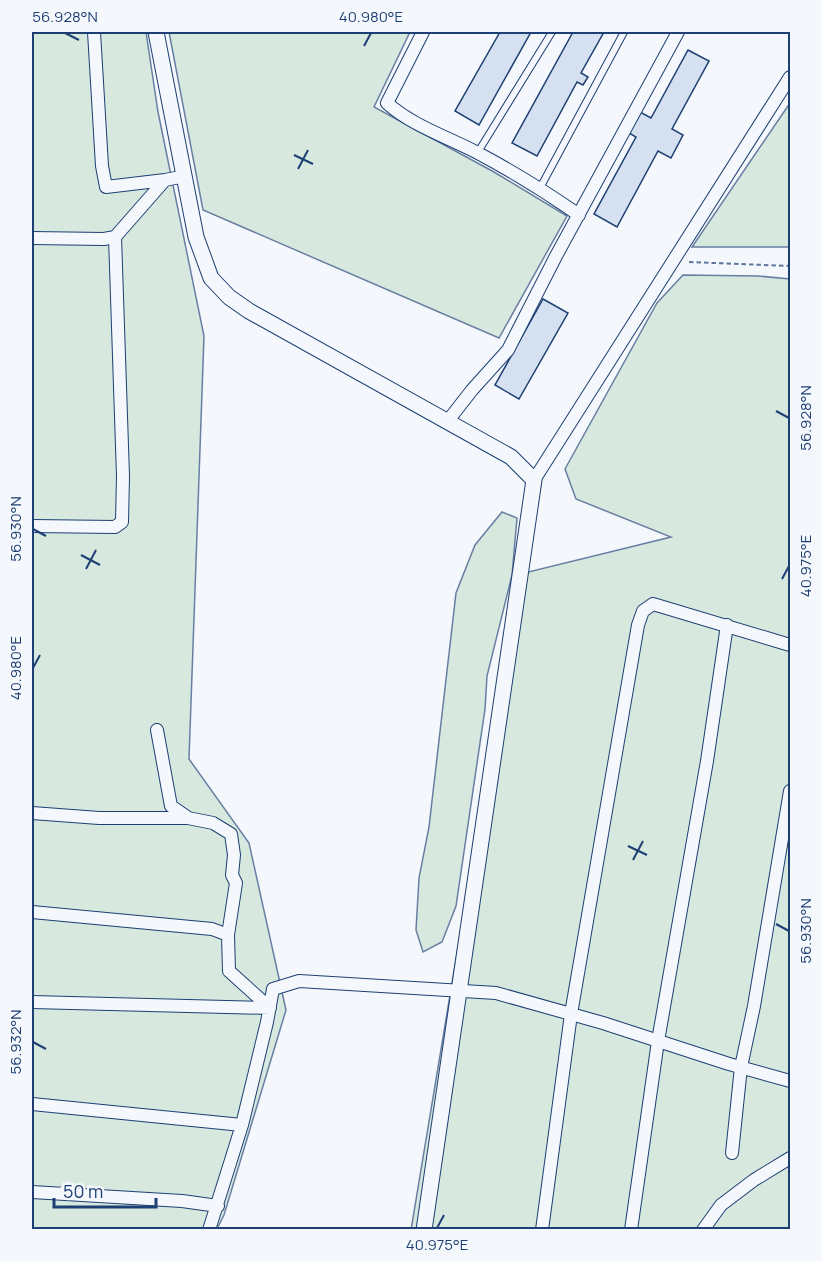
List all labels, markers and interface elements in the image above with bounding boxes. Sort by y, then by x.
text: 56.928°N [32,6,98,27]
text: 40.980°E [339,6,403,27]
text: 56.928°N [795,385,816,451]
text: 56.930°N [5,496,26,562]
text: 40.975°E [795,535,816,597]
text: 40.980°E [5,636,26,700]
text: 56.930°N [795,898,816,964]
text: 56.932°N [5,1010,26,1074]
scale bar [54,1171,156,1209]
text: 50 m [63,1179,103,1203]
text: 40.975°E [406,1234,468,1255]

